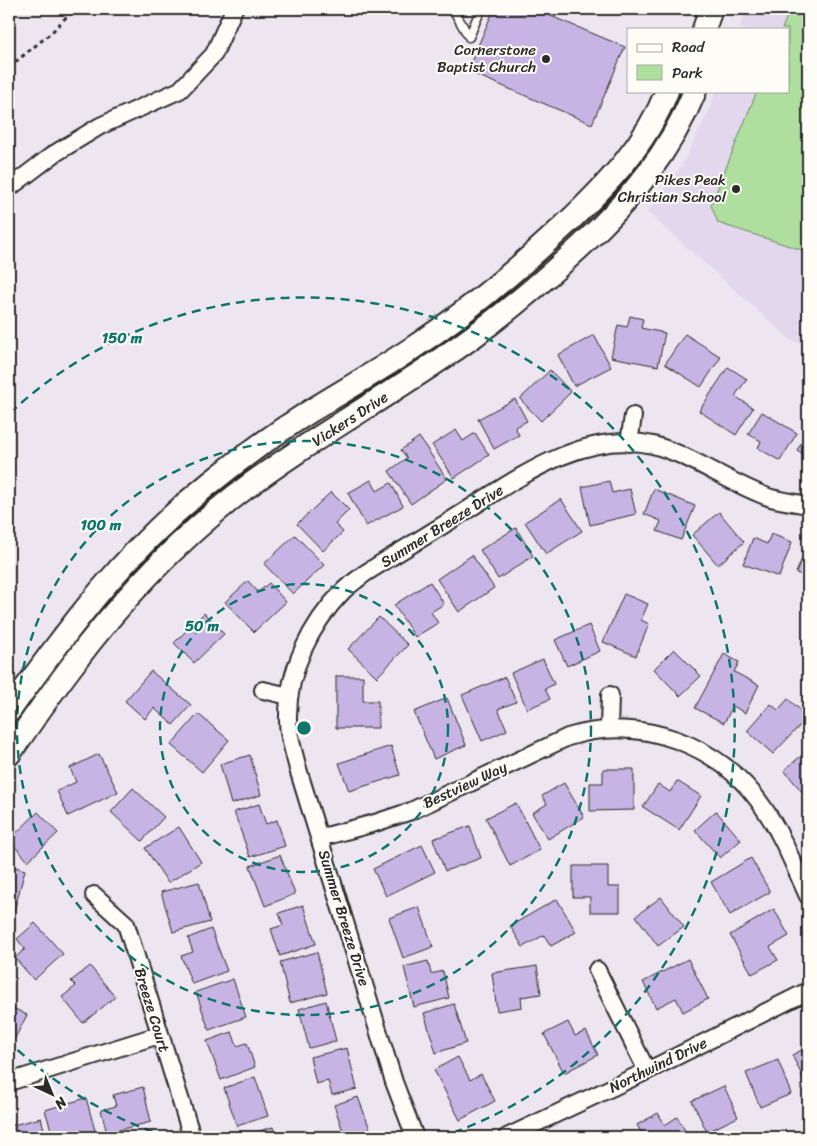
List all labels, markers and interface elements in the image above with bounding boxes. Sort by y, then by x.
legend [627,28,790,92]
text: Road [672,34,705,60]
place label: Cornerstone Baptist Church [437,37,536,80]
marker: Cornerstone Baptist Church [540,53,552,65]
text: Park [672,60,703,86]
place label: Pikes Peak Christian School [618,167,727,210]
marker: Pikes Peak Christian School [730,183,742,195]
text: 150 m [102,325,143,351]
street label: Vickers Drive [306,384,394,454]
street label: Summer Breeze Drive [375,477,509,575]
text: 100 m [81,512,122,538]
text: 50 m [185,613,220,639]
centre of rings [295,719,313,737]
street label: Bestview Way [419,754,512,816]
street label: Summer Breeze Drive [311,847,377,990]
street label: Breeze Court [127,965,177,1056]
street label: Northwind Drive [604,1030,712,1100]
north arrow [28,1068,78,1118]
text: N [48,1090,74,1116]

